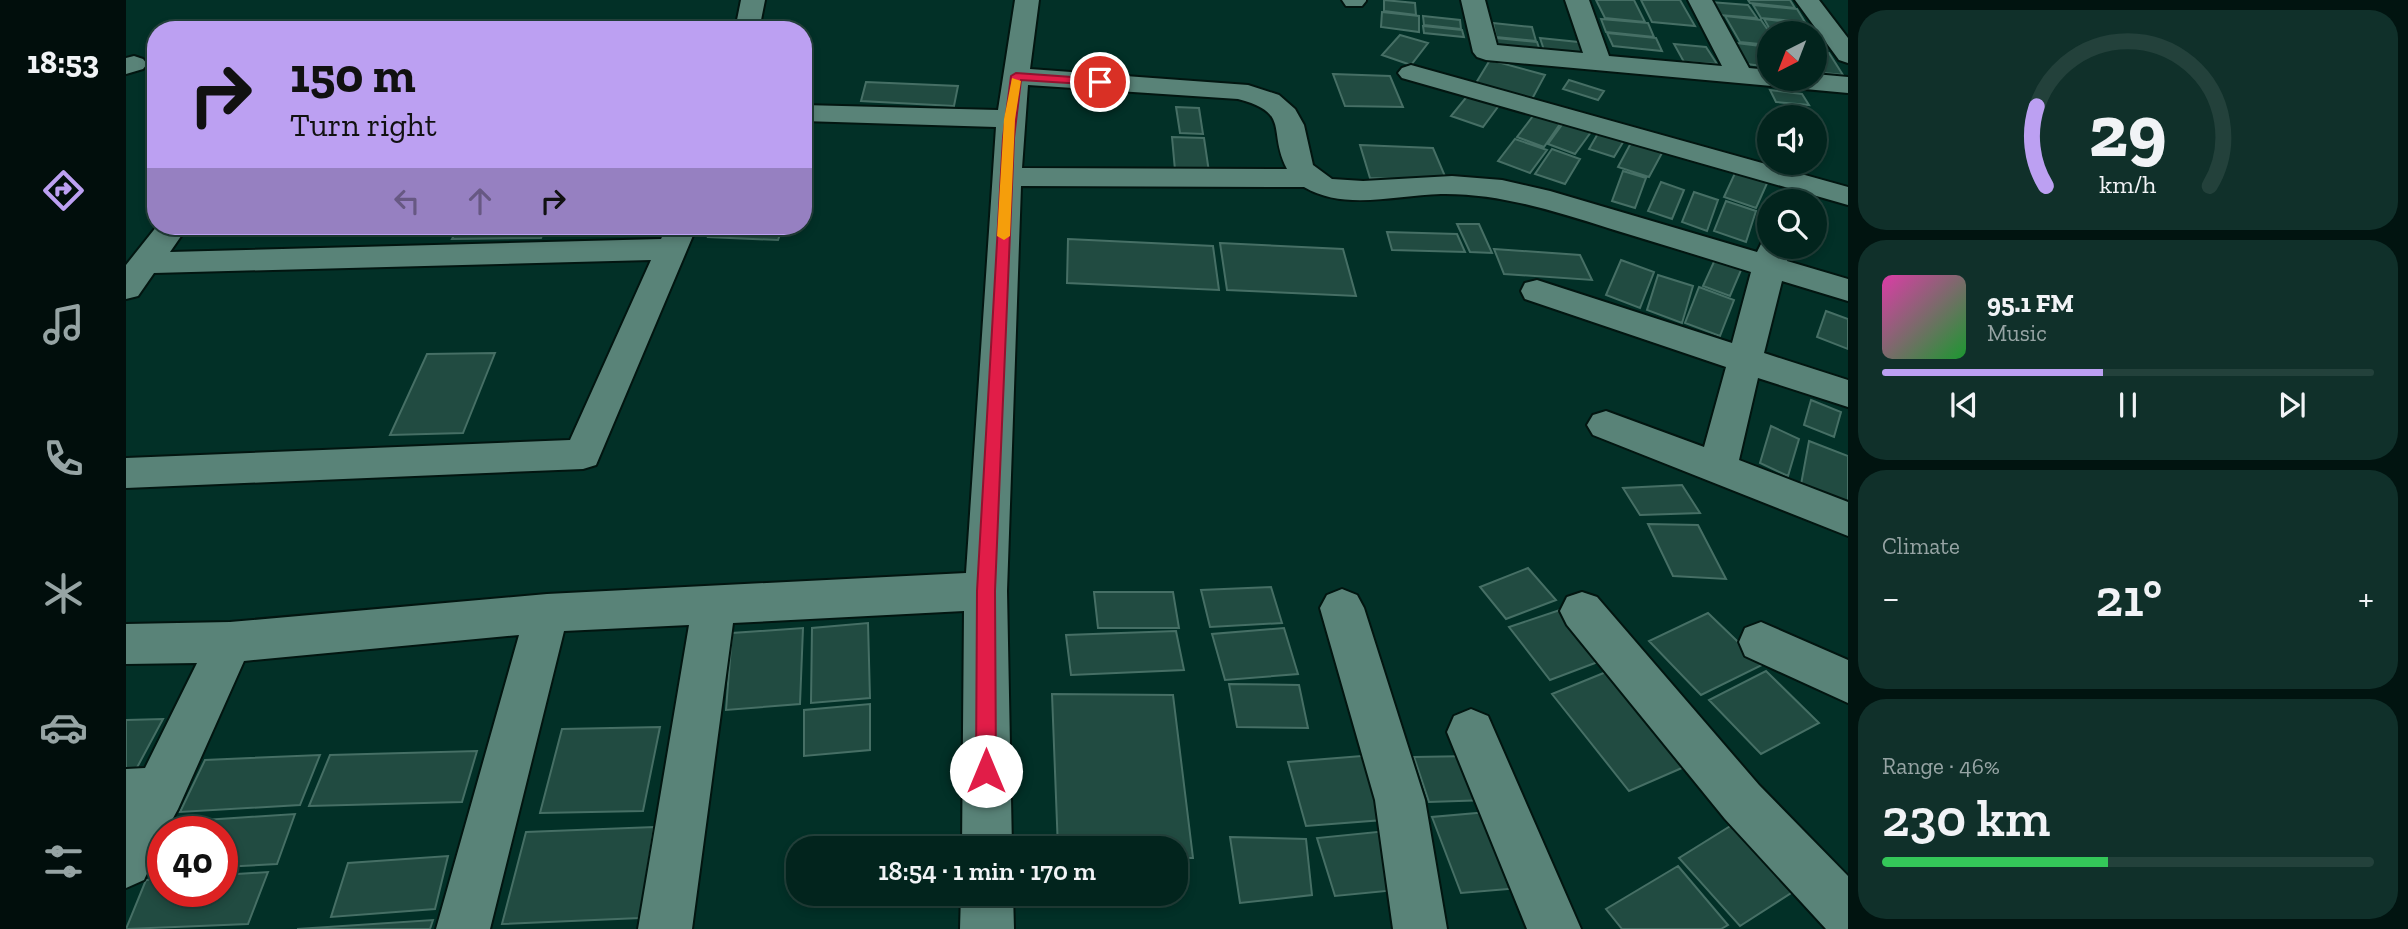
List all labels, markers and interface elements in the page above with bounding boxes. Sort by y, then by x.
north arrow [1757,21,1827,91]
map controls [1757,21,1827,259]
text: 18:53 [27,43,99,81]
text: 150 m [290,46,416,105]
icon: right [175,49,266,140]
pin [1070,52,1130,112]
icon: arrive [1081,63,1119,101]
text: 29 [2089,87,2167,175]
button: sound [1757,105,1827,175]
text: Turn right [290,106,437,144]
icon: directions [39,166,88,215]
text: km/h [2099,169,2157,199]
icon: left [388,182,426,220]
icon: ahead [461,182,499,220]
icon: right [534,182,572,220]
button: search [1757,189,1827,259]
text: 95.1 FM [1987,287,2074,319]
icon: music [39,300,88,349]
text: Music [1987,319,2047,347]
icon: previous [1945,386,1983,424]
icon: pause [2109,386,2147,424]
icon: next [2273,386,2311,424]
icon: phone [39,434,88,483]
text: Climate [1882,532,1960,560]
text: 21° [2096,567,2162,629]
icon: climate [39,569,88,618]
text: − [1882,575,1900,621]
text: + [2358,575,2374,621]
icon: car [39,703,88,752]
position arrow [949,734,1023,808]
text: Range · 46% [1882,752,2000,780]
text: 230 km [1882,787,2050,849]
speed limit sign: 40 [147,816,238,907]
icon: filters [39,837,88,886]
text: 18:54 · 1 min · 170 m [878,855,1096,887]

